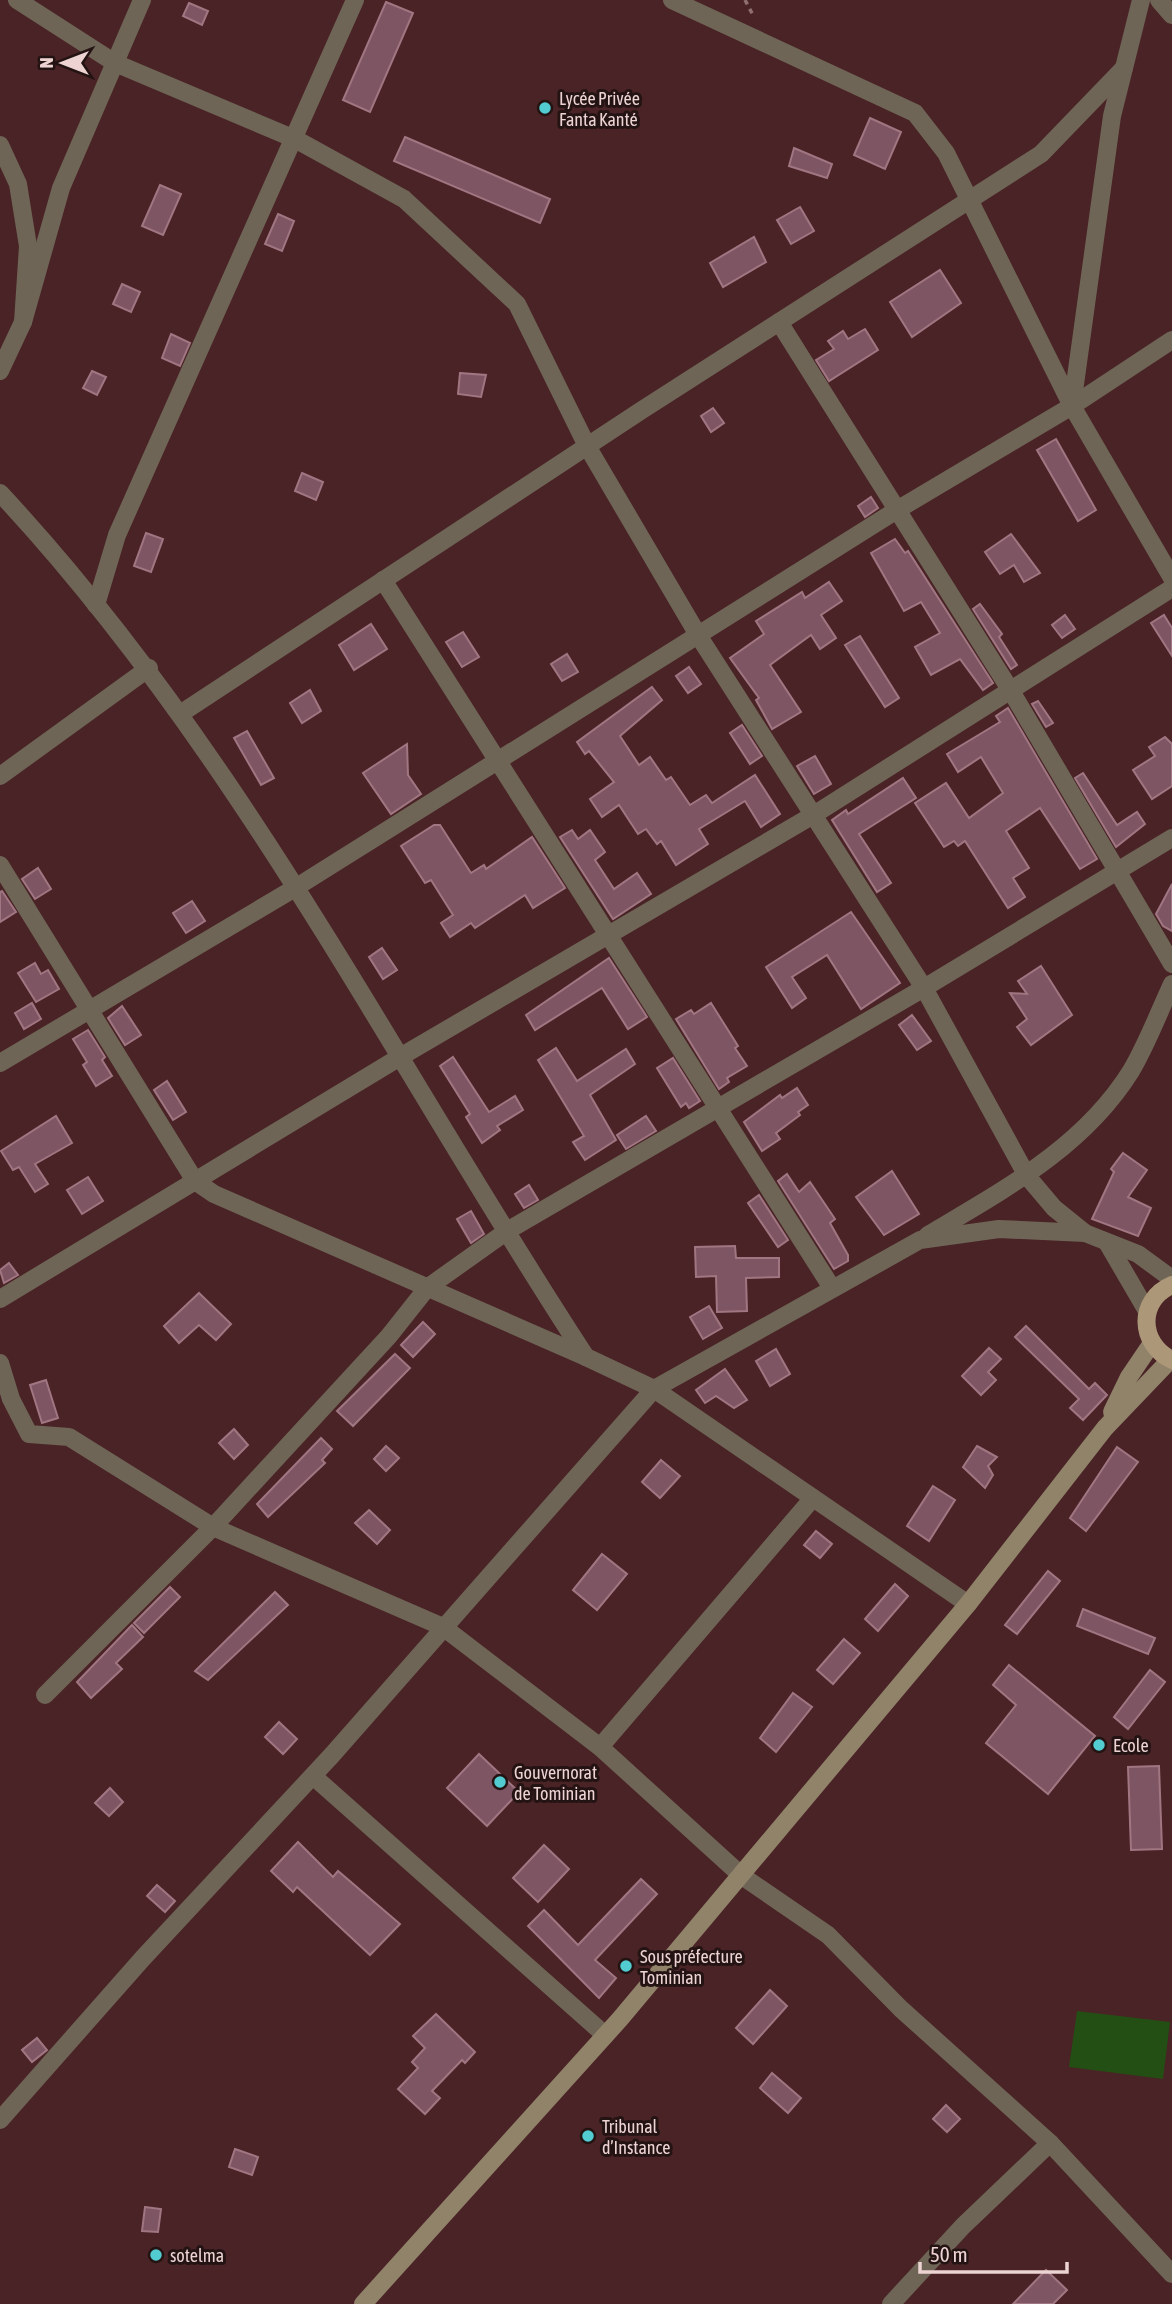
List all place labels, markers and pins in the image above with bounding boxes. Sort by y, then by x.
place label: Lycée Privée Fanta Kanté [559,88,640,130]
marker: Lycée Privée Fanta Kanté [537,100,553,116]
place label: Ecole [1113,1735,1149,1756]
marker: Ecole [1091,1737,1107,1753]
place label: Gouvernorat de Tominian [514,1762,597,1804]
marker: Gouvernorat de Tominian [492,1774,508,1790]
place label: Sous préfecture Tominian [640,1946,743,1988]
marker: Sous préfecture Tominian [618,1958,634,1974]
place label: Tribunal d’Instance [602,2116,670,2158]
marker: Tribunal d’Instance [580,2128,596,2144]
place label: sotelma [170,2245,224,2266]
marker: sotelma [148,2247,164,2263]

